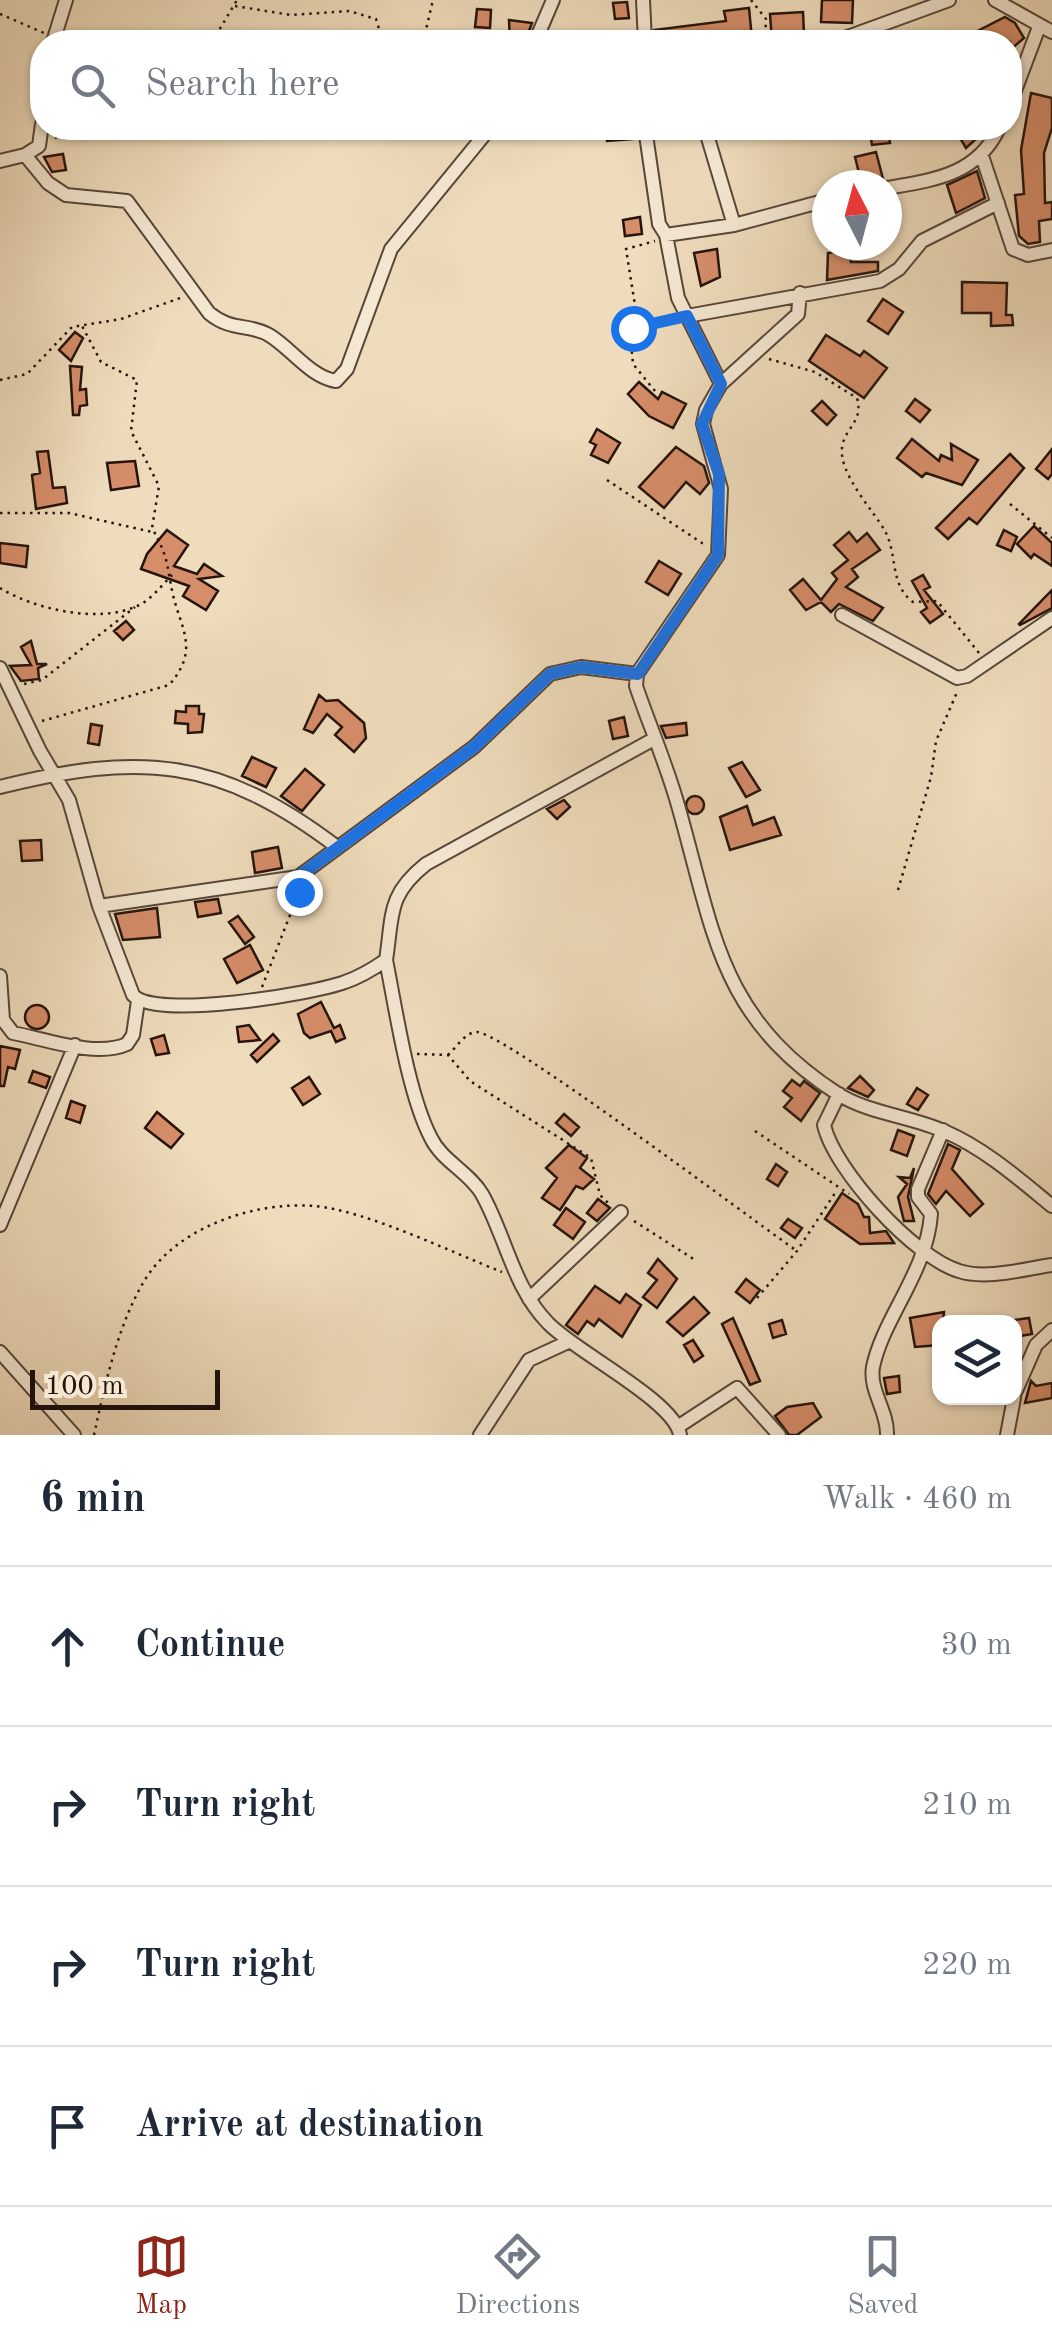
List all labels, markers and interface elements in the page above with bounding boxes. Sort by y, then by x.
search box [30,30,1022,140]
icon: search [65,58,120,113]
text: Search here [145,66,340,104]
north arrow [812,170,902,260]
route start [611,306,657,352]
route end [277,870,323,916]
map controls [932,1315,1022,1405]
button: layers [932,1315,1022,1405]
scale bar [30,1365,220,1410]
text: 100 m [45,1373,124,1401]
text: 6 min [40,1479,146,1521]
text: Walk · 460 m [822,1484,1012,1516]
icon: ahead [40,1619,95,1674]
text: Continue [135,1627,285,1665]
text: 30 m [941,1630,1012,1662]
icon: right [40,1779,95,1834]
text: Turn right [135,1787,315,1825]
text: 210 m [922,1790,1012,1822]
icon: right [40,1939,95,1994]
text: Turn right [135,1947,315,1985]
text: 220 m [922,1950,1012,1982]
icon: arrive [40,2099,95,2154]
text: Arrive at destination [135,2107,484,2145]
tab: Map [134,2229,189,2324]
tab: Directions [456,2229,580,2324]
tab: Saved [847,2229,918,2324]

